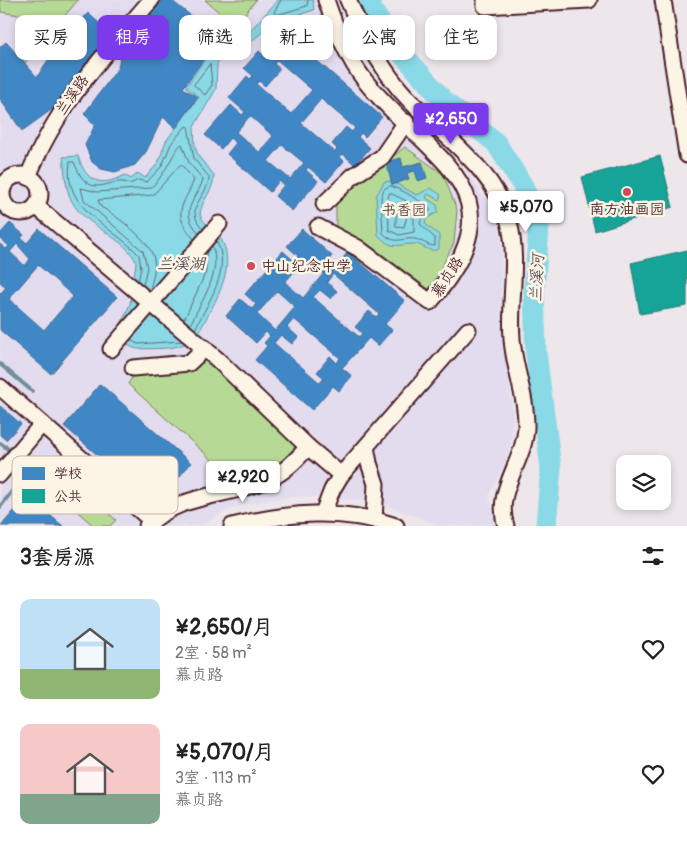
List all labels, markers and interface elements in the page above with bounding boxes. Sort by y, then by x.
chip: 买房 [15,15,87,60]
chip: 租房 [97,15,169,60]
chip: 筛选 [179,15,251,60]
chip: 新上 [261,15,333,60]
chip: 公寓 [343,15,415,60]
chip: 住宅 [425,15,497,60]
street label: 兰溪路 [52,71,93,119]
pin: ¥2,650 [410,102,492,145]
text: ¥2,650 [424,109,478,129]
marker: 南方油画园 [621,186,633,198]
pin: ¥5,070 [485,190,567,233]
text: ¥5,070 [499,197,553,217]
place label: 南方油画园 [589,200,665,219]
park label: 书香园 [381,201,427,220]
water label: 兰溪河 [526,251,548,303]
street label: 慕贞路 [427,253,468,301]
water label: 兰溪湖 [157,254,207,274]
place label: 中山纪念中学 [261,257,351,276]
marker: 中山纪念中学 [245,260,257,272]
map controls [616,455,671,510]
button: layers [616,455,671,510]
legend [12,456,178,514]
pin: ¥2,920 [202,460,284,503]
text: 学校 [54,465,82,482]
text: ¥2,920 [217,467,269,487]
text: 公共 [54,488,82,505]
icon: filters [639,542,667,570]
text: 3套房源 [20,544,95,571]
text: ¥2,650/月 [175,614,273,641]
icon: home [60,619,120,679]
icon: heart [639,635,667,663]
text: 2室 · 58 m² [175,643,252,663]
text: 慕贞路 [175,665,223,685]
text: ¥5,070/月 [175,739,275,766]
icon: home [60,744,120,804]
icon: heart [639,760,667,788]
text: 3室 · 113 m² [175,768,257,788]
text: 慕贞路 [175,790,223,810]

